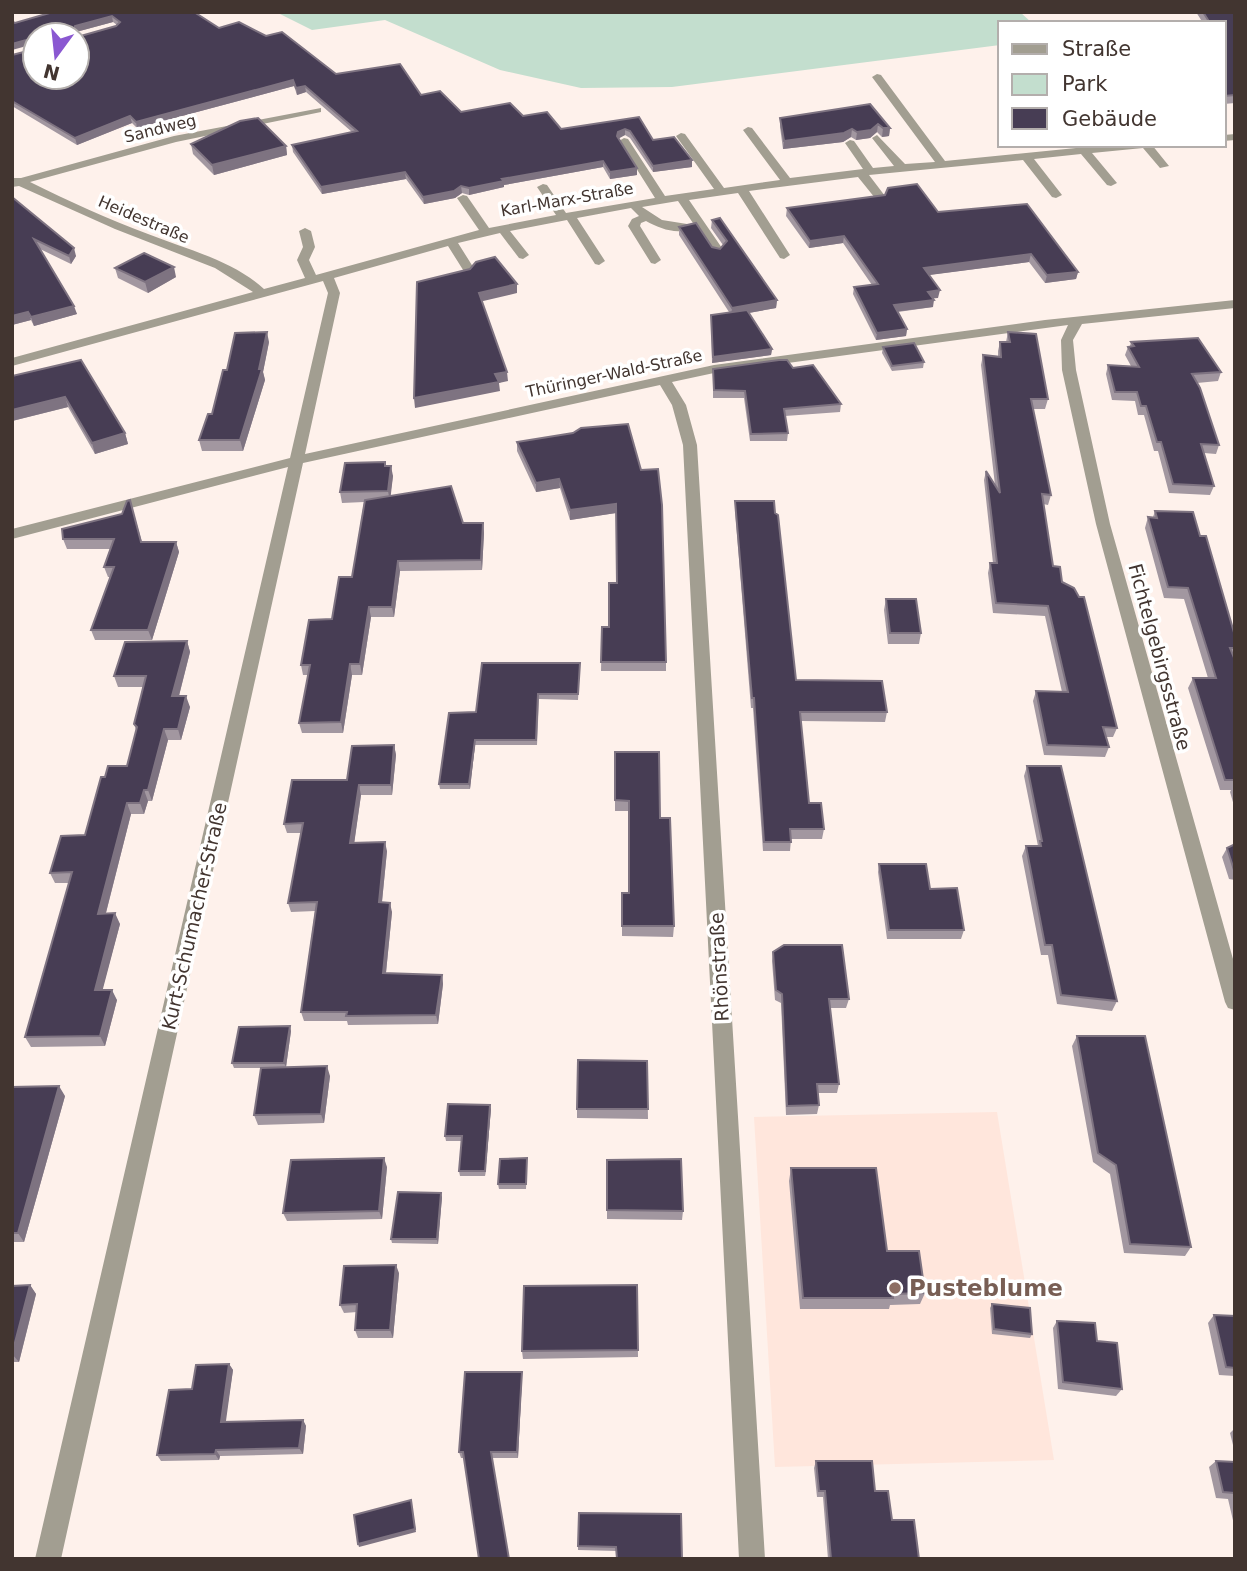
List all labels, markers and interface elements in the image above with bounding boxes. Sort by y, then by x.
north arrow [21,21,91,91]
legend [998,21,1226,147]
text: Straße [1062,37,1131,61]
text: N [41,60,62,85]
text: Park [1062,72,1108,96]
text: Gebäude [1062,107,1157,131]
street label: Sandweg [122,110,198,147]
street label: Karl-Marx-Straße [499,178,635,221]
street label: Heidestraße [95,192,192,247]
street label: Thüringer-Wald-Straße [523,346,704,402]
street label: Fichtelgebirgsstraße [1124,561,1196,753]
street label: Kurt-Schumacher-Straße [157,800,231,1032]
street label: Rhönstraße [705,912,733,1022]
place label: Pusteblume [909,1275,1063,1301]
marker: Pusteblume [887,1280,903,1296]

